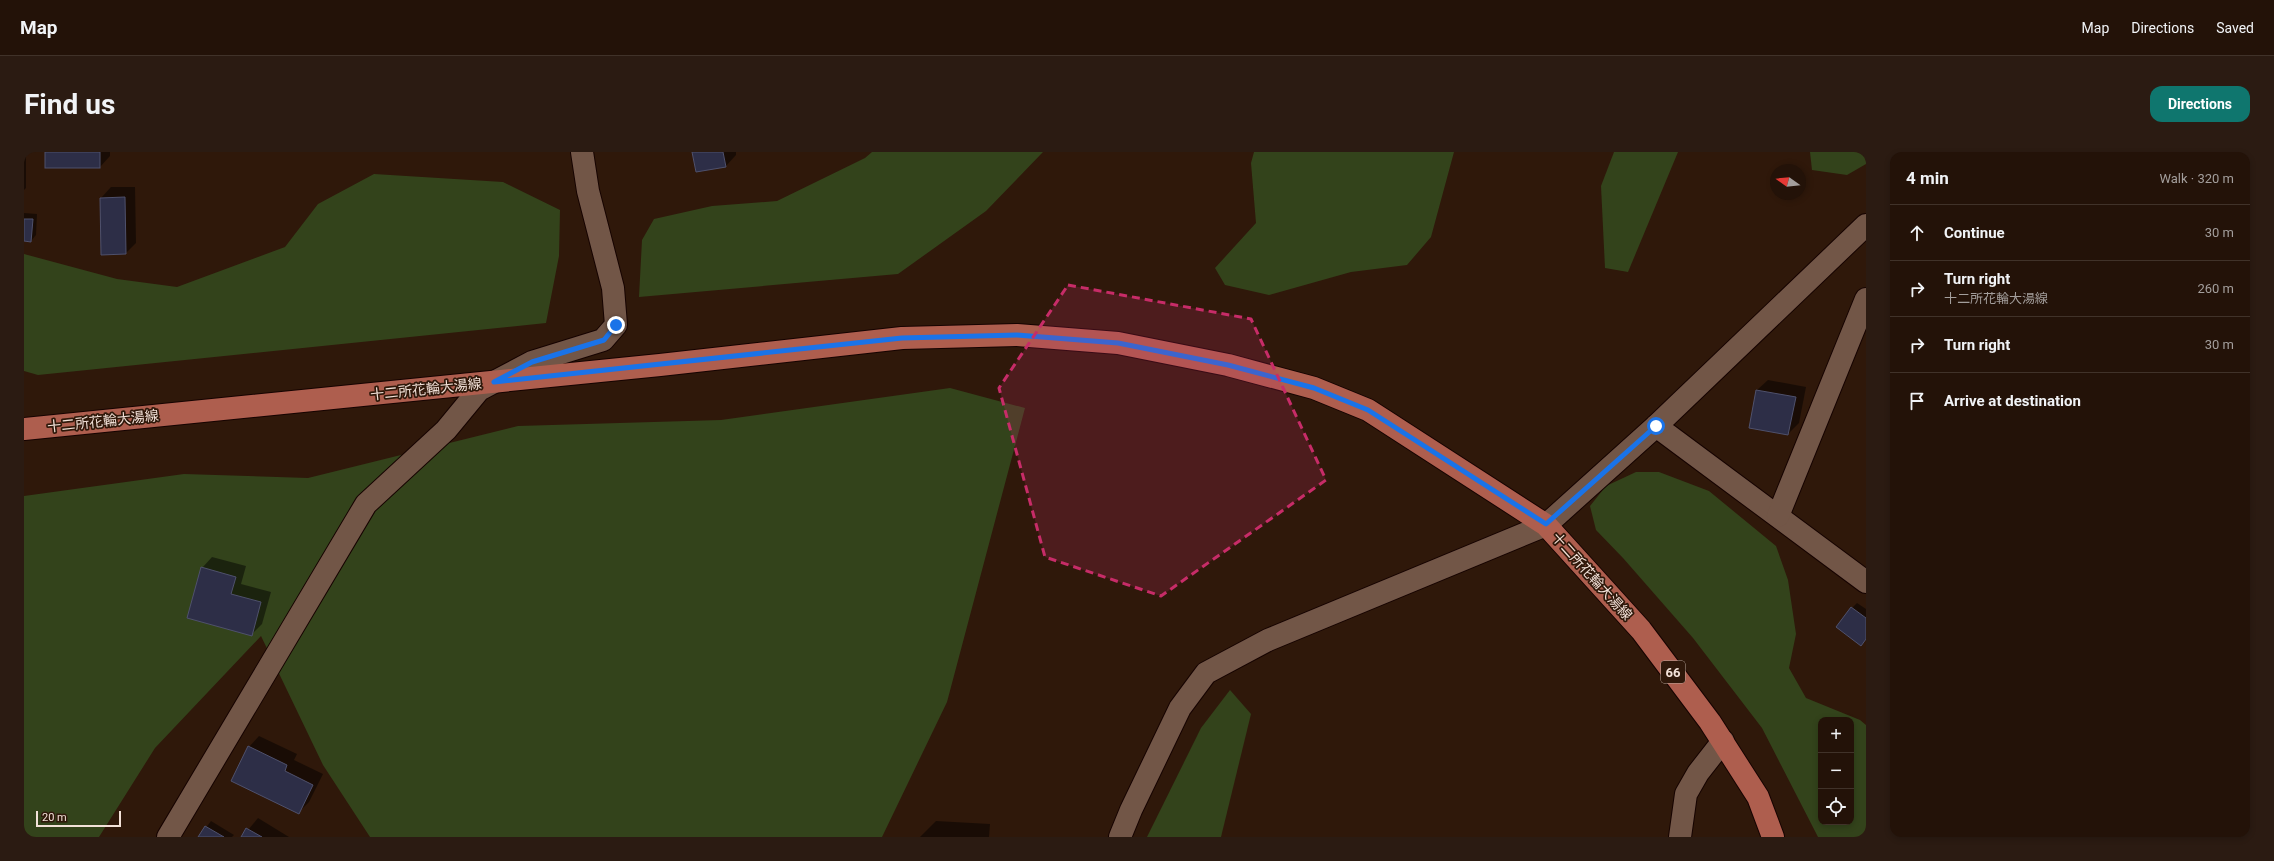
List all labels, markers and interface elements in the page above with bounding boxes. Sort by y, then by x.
text: Map [20,16,58,39]
text: Map [2082,20,2109,36]
text: Directions [2131,20,2194,36]
text: Saved [2216,20,2254,36]
button: Directions [2150,86,2250,122]
text: Find us [24,88,115,121]
north arrow [1770,164,1806,200]
text: 4 min [1906,168,1949,188]
text: Walk · 320 m [2159,171,2234,186]
icon: ahead [1906,222,1928,244]
text: Continue [1944,224,2005,242]
text: 30 m [2205,225,2234,240]
text: Turn right [1944,270,2010,288]
icon: right [1906,278,1928,300]
text: 260 m [2197,281,2234,296]
text: 十二所花輪大湯線 [1944,291,2048,306]
route end [607,316,625,334]
icon: right [1906,334,1928,356]
text: Turn right [1944,336,2010,354]
text: 30 m [2205,337,2234,352]
street label: 十二所花輪大湯線 [369,375,483,403]
icon: arrive [1906,390,1928,412]
text: Arrive at destination [1944,392,2081,410]
street label: 十二所花輪大湯線 [46,407,160,435]
route start [1647,417,1665,435]
street label: 十二所花輪大湯線 [1549,529,1635,623]
road number: 66 [1661,661,1685,683]
map controls [1818,717,1854,825]
button: + [1818,717,1854,753]
button: − [1818,753,1854,789]
button: locate [1818,789,1854,825]
scale bar [36,809,121,828]
text: 20 m [42,811,67,824]

